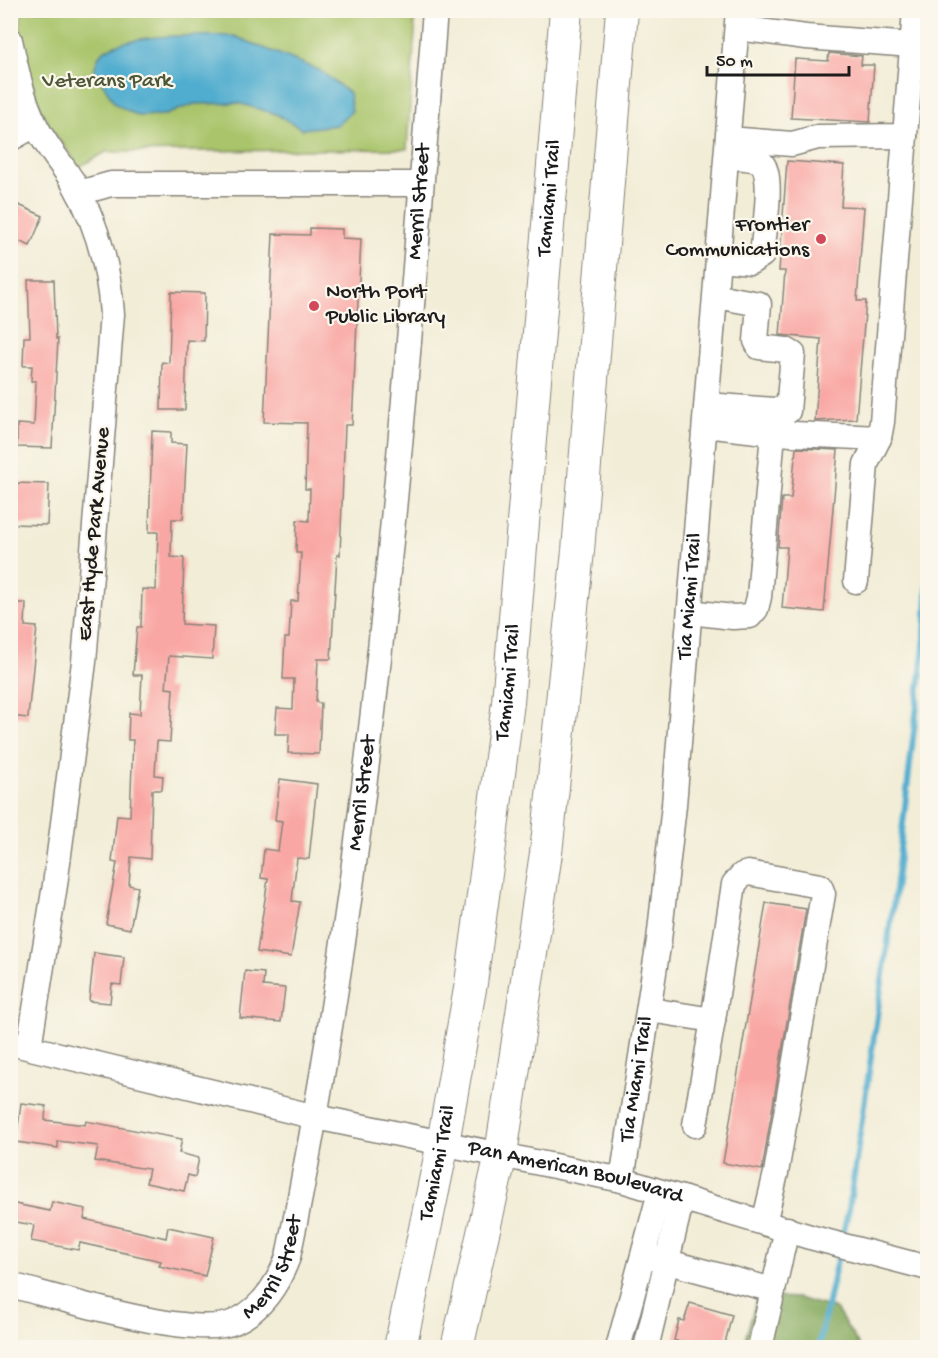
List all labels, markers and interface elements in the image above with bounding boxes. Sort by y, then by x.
scale bar [707,39,850,77]
text: 50 m [716,52,753,73]
park label: Veterans Park [41,69,174,95]
street label: Tamiami Trail [532,139,568,259]
street label: Merril Street [403,141,438,261]
place label: Frontier Communications [665,213,811,264]
marker: Frontier Communications [814,232,828,246]
place label: North Port Public Library [325,280,446,331]
marker: North Port Public Library [307,299,321,313]
street label: East Hyde Park Avenue [73,425,117,642]
street label: Tia Miami Trail [673,532,709,663]
street label: Tamiami Trail [490,623,527,744]
street label: Merril Street [343,732,383,852]
street label: Tia Miami Trail [615,1014,660,1146]
street label: Tamiami Trail [414,1103,462,1225]
street label: Pan American Boulevard [464,1135,688,1211]
street label: Merril Street [237,1211,309,1326]

